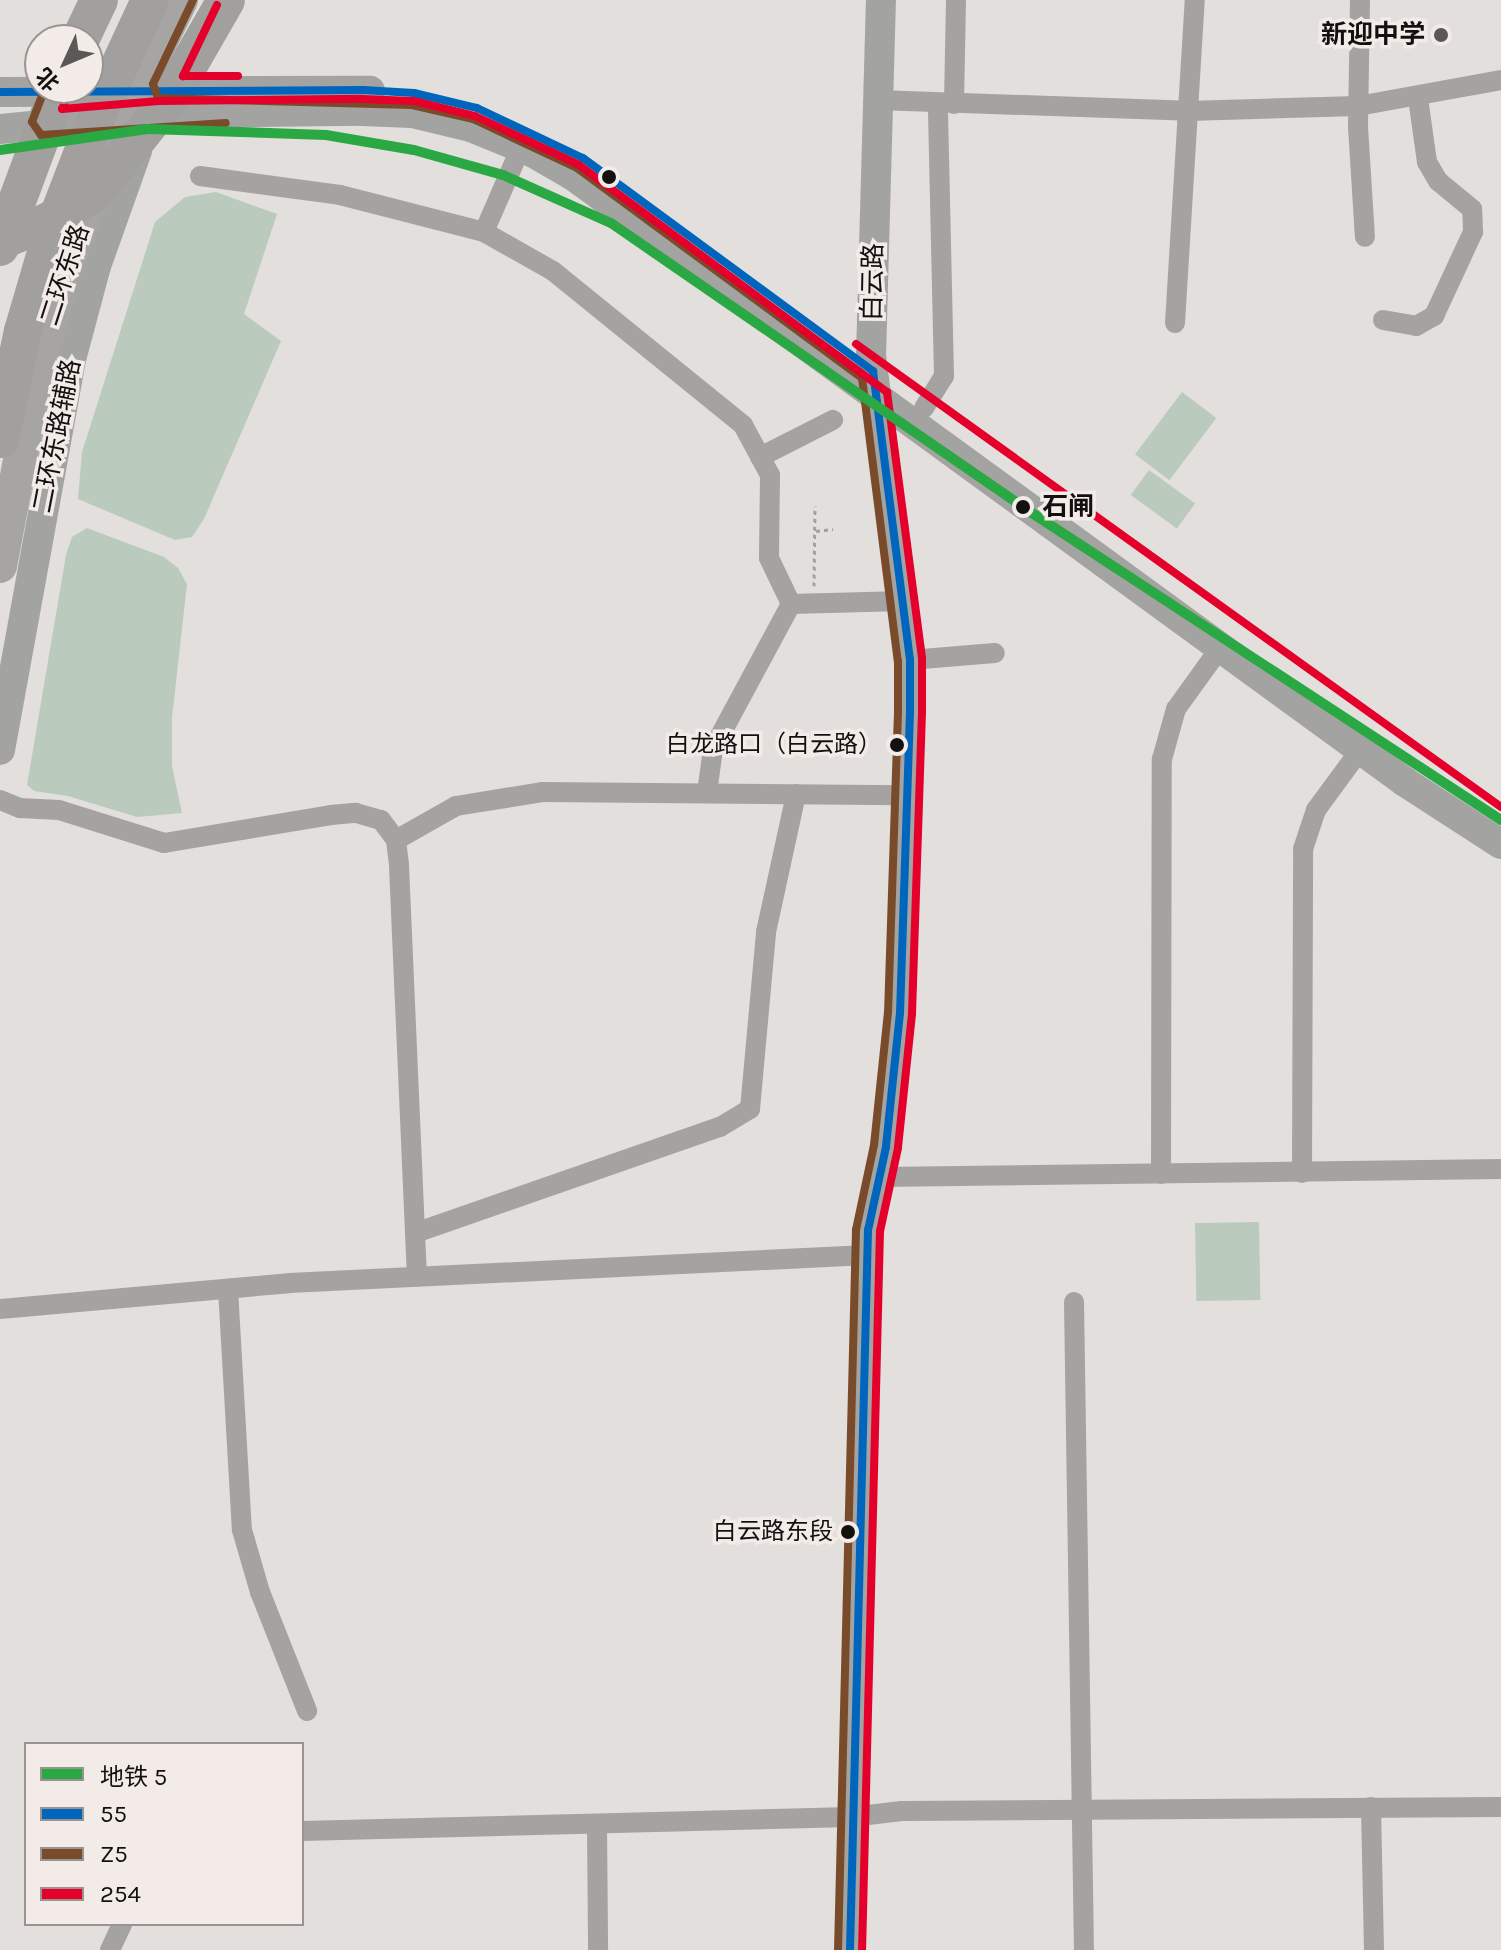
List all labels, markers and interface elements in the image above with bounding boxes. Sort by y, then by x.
place label: 新迎中学 [1321,19,1425,51]
north arrow [24,24,104,104]
marker: 新迎中学 [1432,26,1450,44]
text: 北 [31,62,65,96]
unlabelled marker [601,169,617,185]
street label: 二环东路 [34,221,96,329]
street label: 白云路 [857,243,889,321]
street label: 二环东路辅路 [27,356,87,516]
place label: 石闸 [1042,491,1094,523]
marker: 石闸 [1011,495,1035,519]
place label: 白龙路口（白云路） [666,731,882,759]
marker: 白龙路口（白云路） [889,737,905,753]
place label: 白云路东段 [713,1518,833,1546]
marker: 白云路东段 [840,1524,856,1540]
legend [24,1742,304,1926]
text: 地铁 5 [100,1763,167,1791]
text: 55 [100,1800,127,1828]
text: Z5 [100,1840,128,1868]
text: 254 [100,1880,141,1908]

